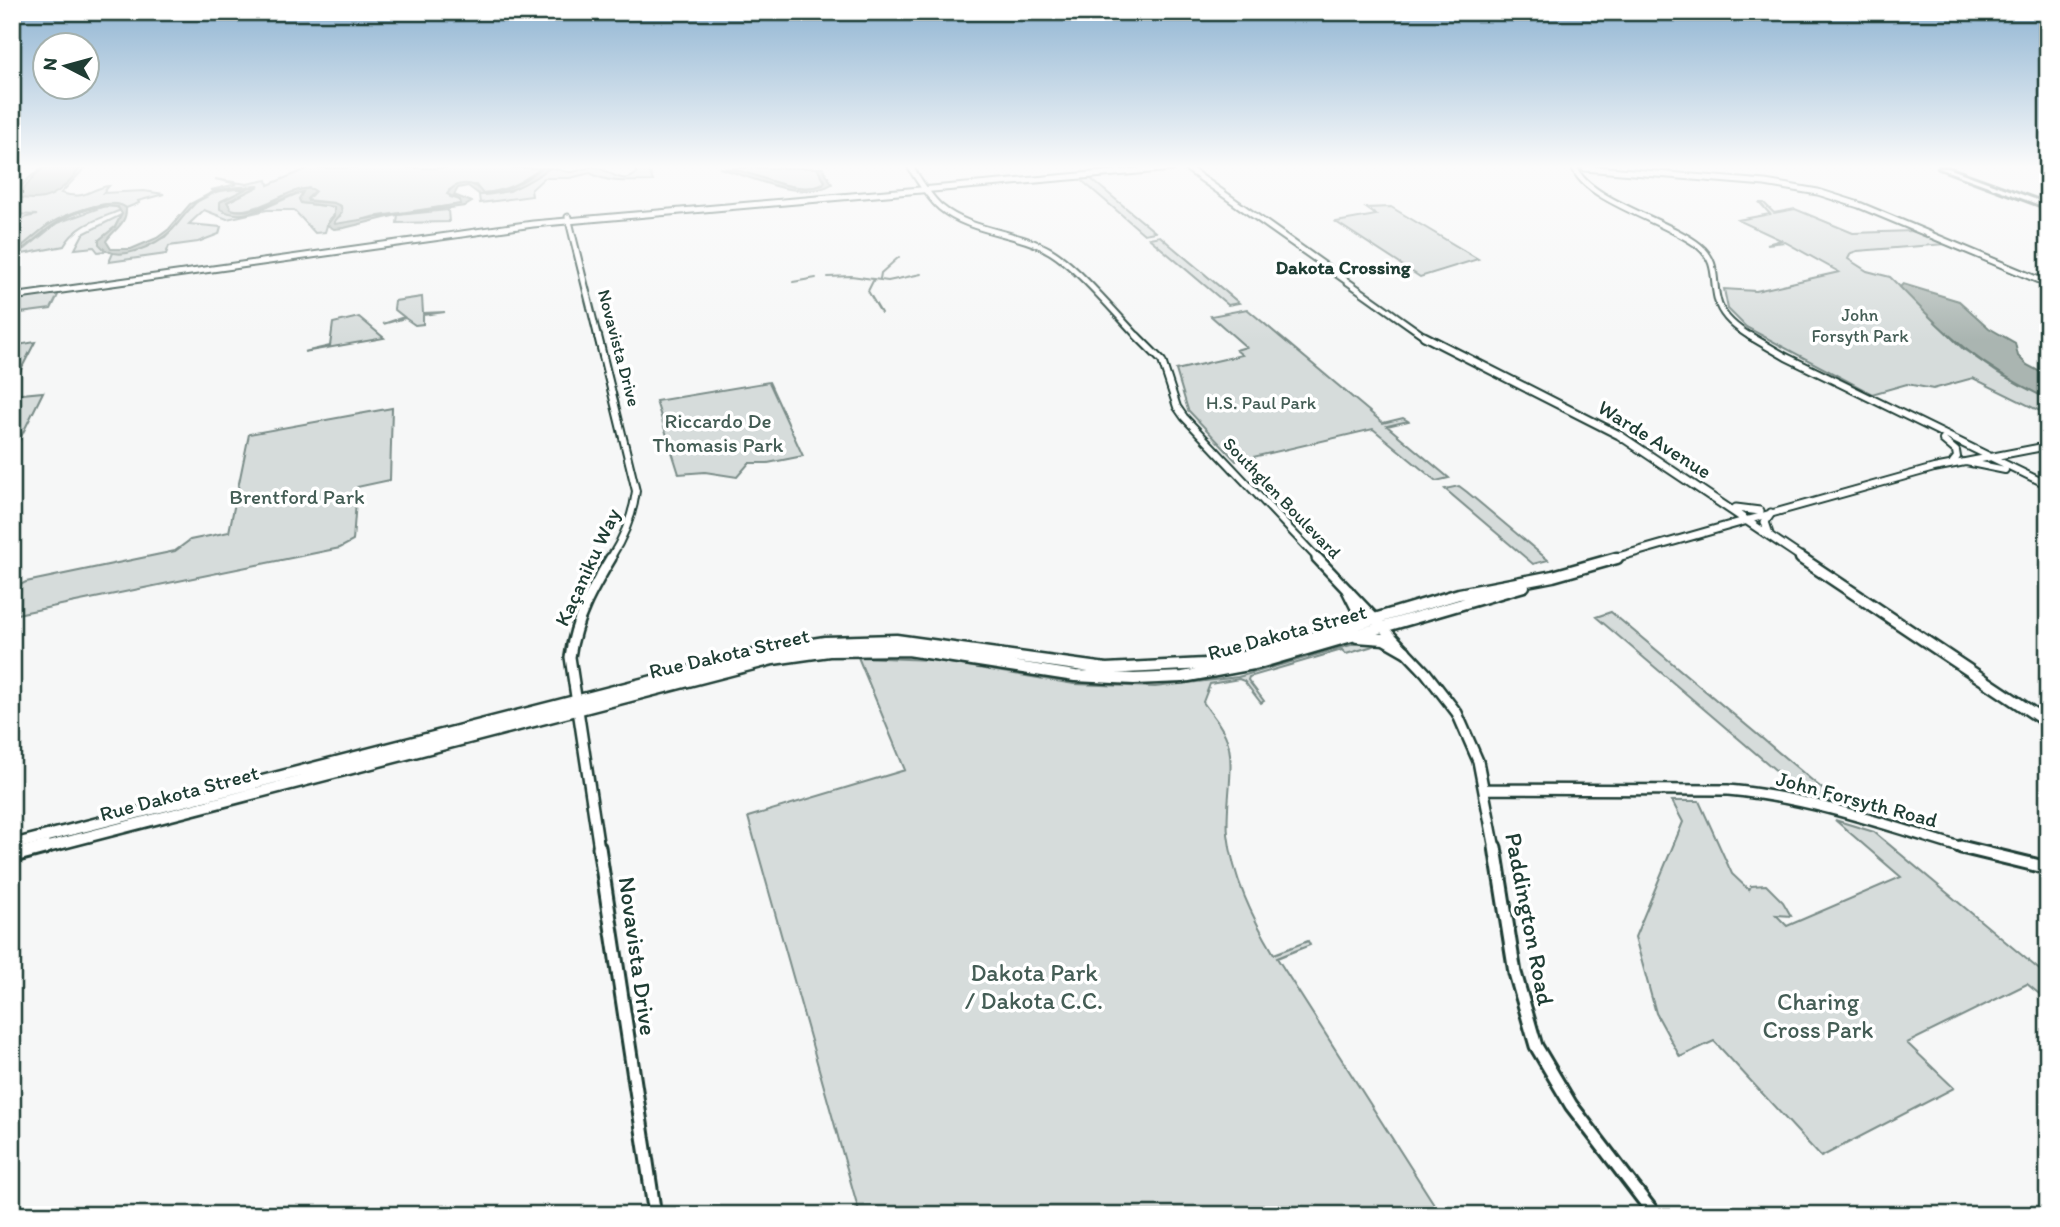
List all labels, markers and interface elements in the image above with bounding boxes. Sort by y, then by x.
north arrow [32,32,102,102]
text: N [37,57,62,72]
district label: Dakota Crossing [1276,256,1412,279]
street label: Novavista Drive [593,287,645,409]
park label: John Forsyth Park [1811,304,1909,347]
park label: H.S. Paul Park [1206,392,1317,414]
street label: Warde Avenue [1594,394,1716,484]
park label: Riccardo De Thomasis Park [653,408,784,457]
street label: Southglen Boulevard [1218,433,1346,563]
park label: Brentford Park [229,484,365,509]
street label: Kaçaniku Way [549,504,625,630]
street label: Rue Dakota Street [1205,599,1369,665]
street label: Rue Dakota Street [647,622,812,684]
street label: Rue Dakota Street [97,760,261,826]
street label: John Forsyth Road [1774,765,1940,833]
street label: Paddington Road [1499,830,1561,1008]
street label: Novavista Drive [612,875,664,1037]
park label: Dakota Park / Dakota C.C. [965,958,1103,1015]
park label: Charing Cross Park [1762,987,1874,1044]

